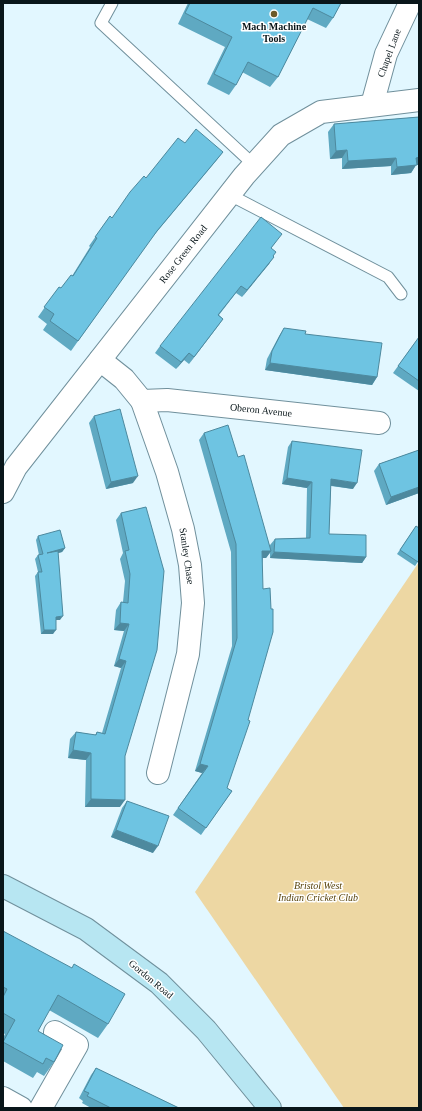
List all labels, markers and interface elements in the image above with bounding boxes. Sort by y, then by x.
marker: Mach Machine Tools [269,9,279,19]
place label: Mach Machine Tools [242,21,307,44]
street label: Chapel Lane [375,27,403,79]
street label: Rose Green Road [157,223,209,285]
street label: Oberon Avenue [229,401,293,419]
street label: Stanley Chase [178,527,196,586]
park label: Bristol West Indian Cricket Club [277,880,358,903]
street label: Gordon Road [127,957,175,1001]

